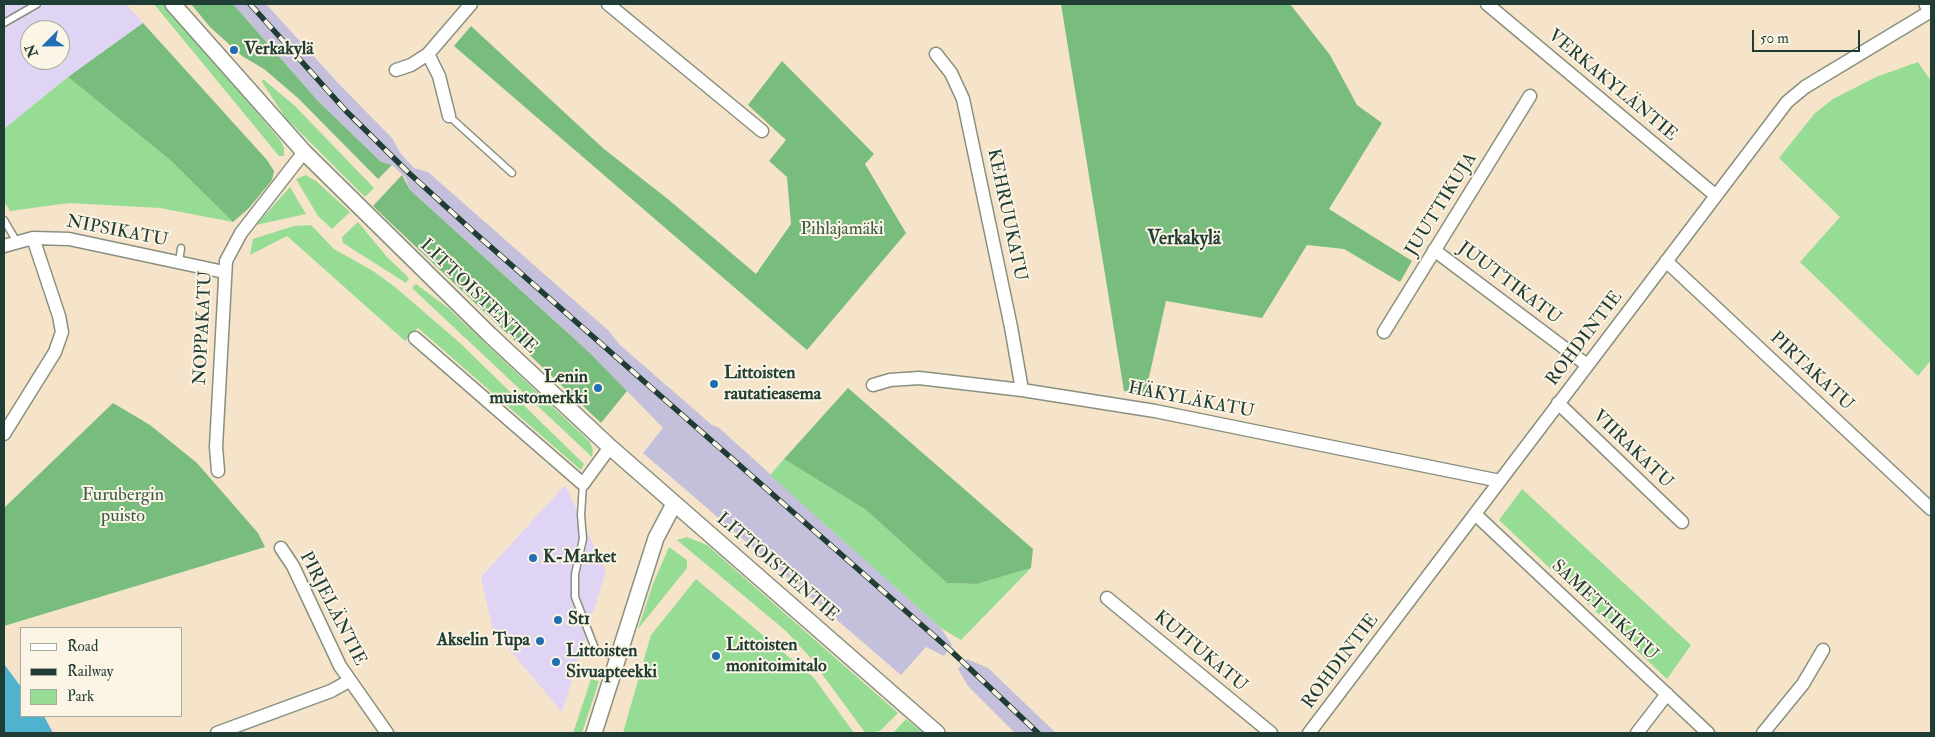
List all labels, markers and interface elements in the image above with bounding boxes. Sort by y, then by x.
north arrow [20,20,70,70]
scale bar [1755,20,1862,52]
street label: VERKAKYLÄNTIE [1543,26,1681,146]
text: 50 m [1760,29,1789,48]
place label: Verkakylä [244,39,314,61]
text: N [21,42,42,60]
marker: Verkakylä [228,44,240,56]
street label: KEHRUUKATU [981,147,1031,283]
street label: JUUTTIKUJA [1402,149,1482,261]
street label: NIPSIKATU [64,212,170,252]
park label: Pihlajamäki [800,219,884,241]
district label: Verkakylä [1147,229,1221,251]
street label: LITTOISTENTIE [415,235,541,359]
street label: JUUTTIKATU [1453,238,1565,330]
street label: NOPPAKATU [190,270,218,386]
street label: ROHDINTIE [1542,287,1628,391]
street label: PIRTAKATU [1765,328,1857,416]
place label: Littoisten rautatieasema [724,363,821,406]
place label: Lenin muistomerkki [489,367,588,409]
marker: Littoisten rautatieasema [708,378,720,390]
street label: HÄKYLÄKATU [1126,378,1256,424]
marker: Lenin muistomerkki [592,382,604,394]
street label: VIIRAKATU [1587,406,1677,494]
park label: Furubergin puisto [82,485,164,528]
street label: LITTOISTENTIE [711,509,843,627]
place label: K-Market [543,547,616,569]
street label: PIRJELÄNTIE [294,548,370,670]
marker: K-Market [527,552,539,564]
street label: SAMETTIKATU [1546,556,1662,666]
street label: KUITUKATU [1149,607,1251,697]
place label: St1 [568,609,590,631]
street label: ROHDINTIE [1298,610,1384,714]
marker: St1 [552,614,564,626]
legend [20,627,182,717]
place label: Akselin Tupa [437,630,530,652]
marker: Akselin Tupa [534,635,546,647]
place label: Littoisten monitoimitalo [726,635,827,678]
text: Road [67,637,98,656]
place label: Littoisten Sivuapteekki [566,641,657,684]
marker: Littoisten monitoimitalo [710,650,722,662]
marker: Littoisten Sivuapteekki [550,656,562,668]
text: Railway [67,662,113,681]
text: Park [67,687,94,706]

